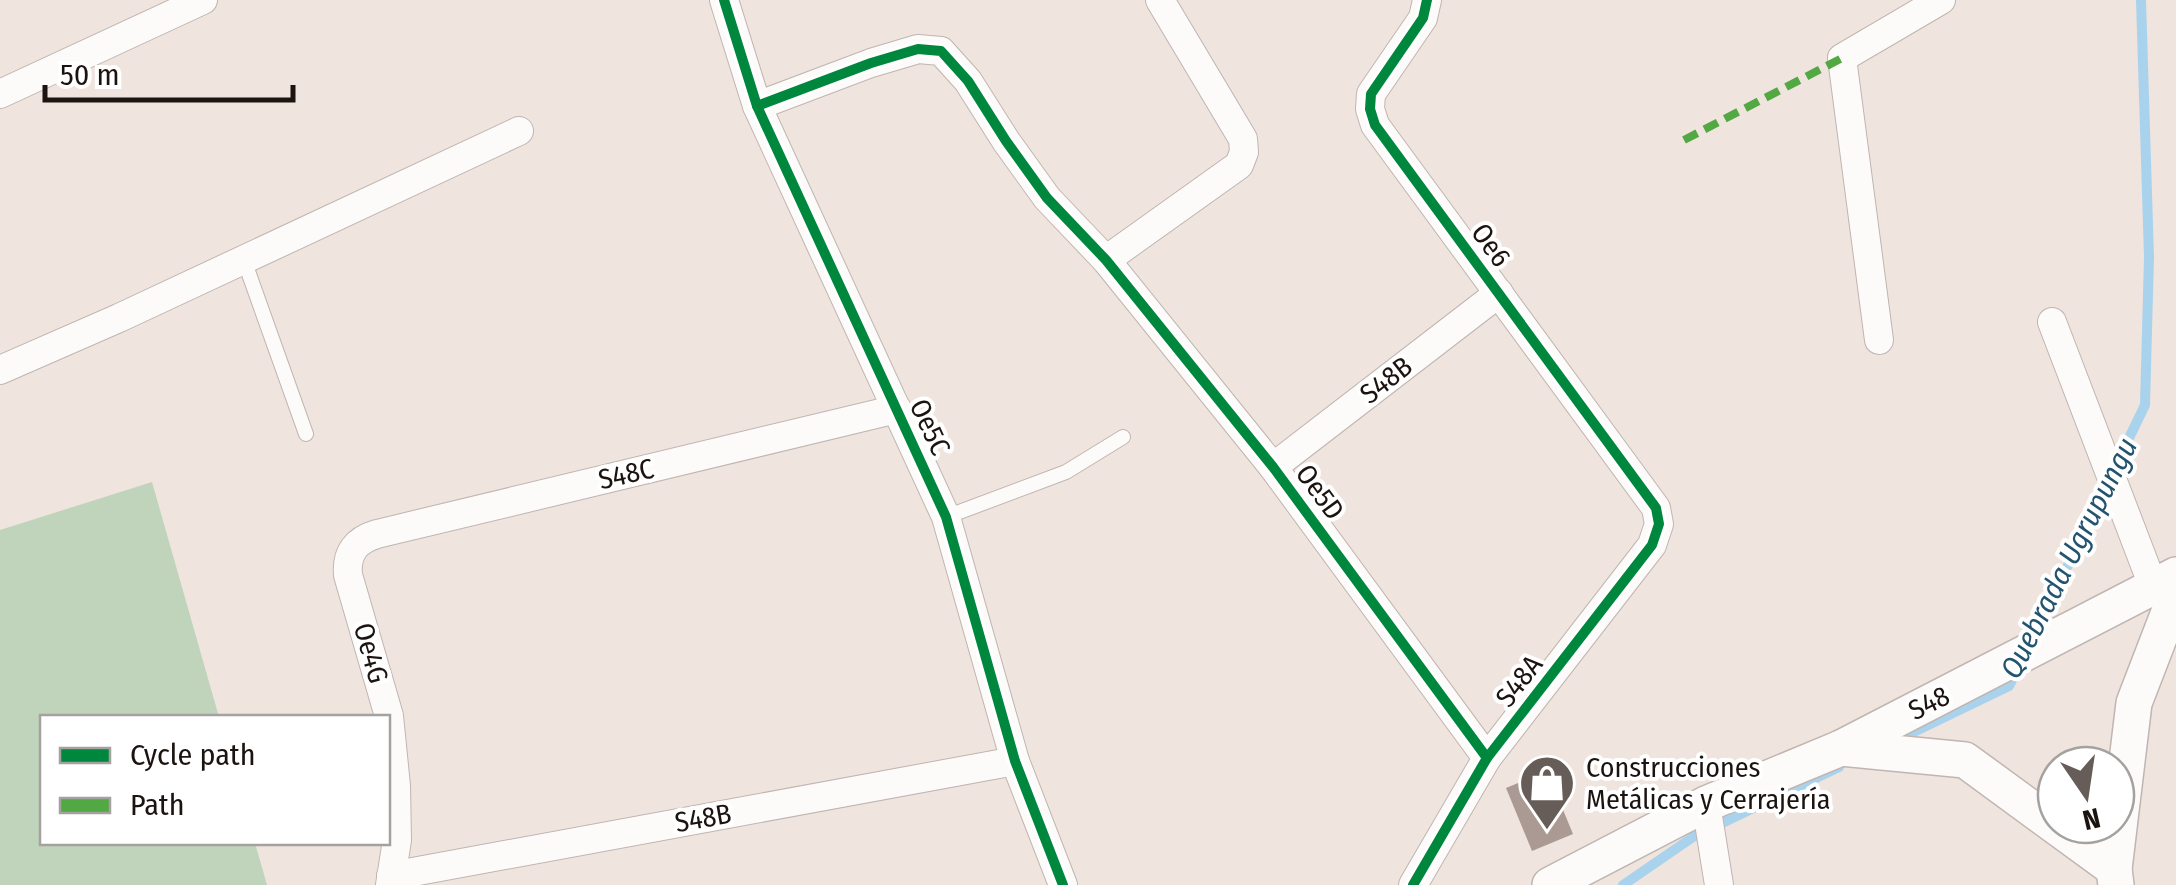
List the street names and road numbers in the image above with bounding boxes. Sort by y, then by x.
street label: Oe6 [1464,217,1518,273]
street label: S48B [1353,350,1419,410]
street label: Oe5C [903,394,957,460]
street label: S48C [595,452,657,496]
street label: Oe5D [1289,458,1351,526]
street label: Oe4G [347,619,395,687]
street label: S48A [1489,648,1549,713]
street label: S48 [1903,679,1955,727]
street label: S48B [672,797,734,839]

